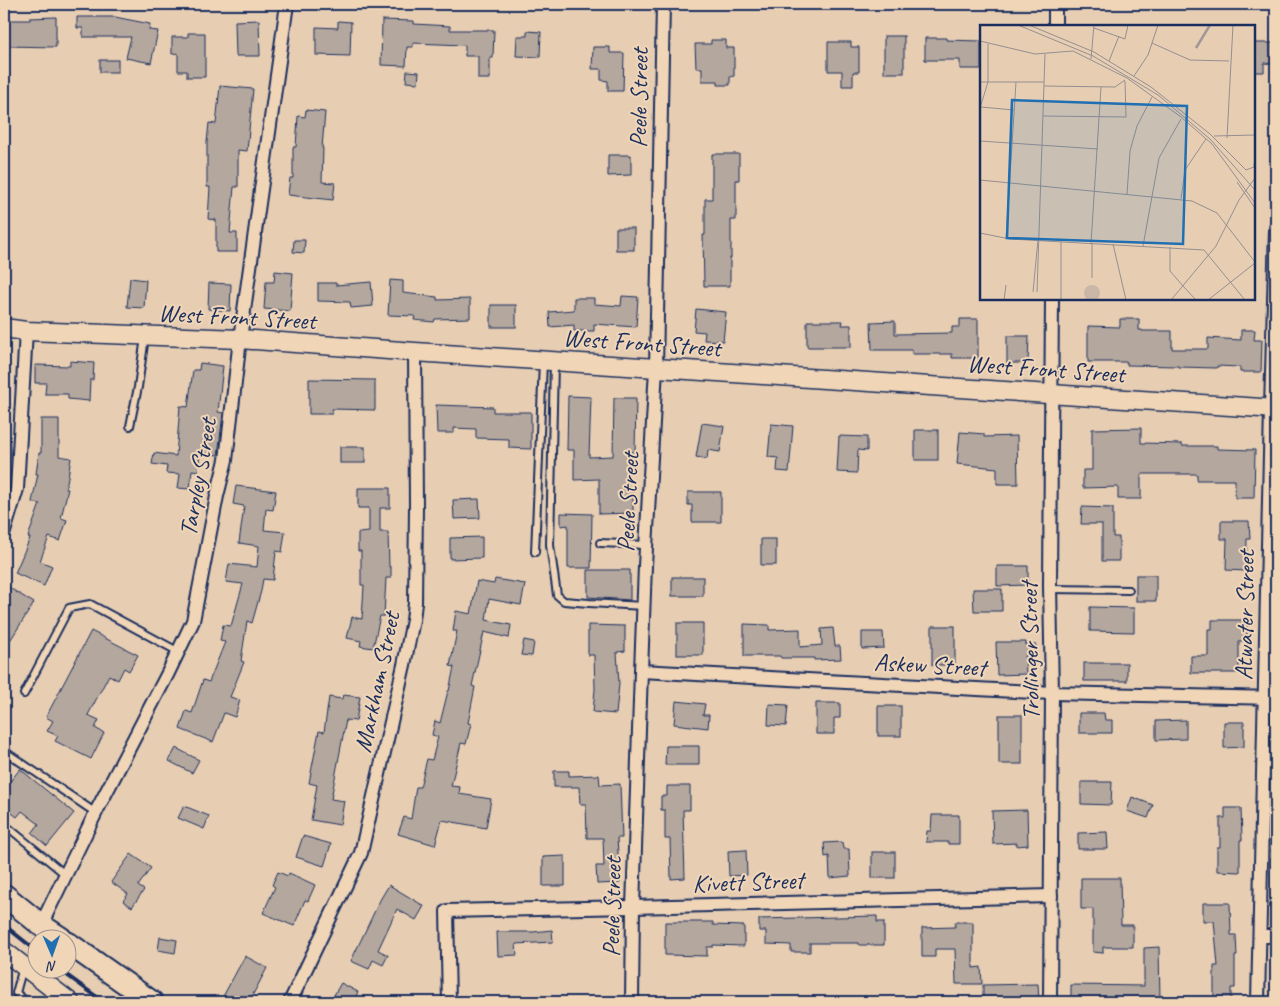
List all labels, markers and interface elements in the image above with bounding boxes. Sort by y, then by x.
inset map [980,25,1255,300]
street label: Peele Street [622,45,656,148]
street label: West Front Street [157,297,319,337]
street label: West Front Street [562,322,724,365]
street label: West Front Street [966,348,1128,391]
street label: Tarpley Street [172,413,225,539]
street label: Peele Street [609,449,647,553]
street label: Atwater Street [1228,547,1262,680]
street label: Trollinger Street [1013,578,1047,720]
street label: Markham Street [347,607,408,755]
street label: Askew Street [873,646,990,684]
street label: Peele Street [595,854,629,957]
street label: Kivett Street [692,864,808,900]
north arrow [28,928,78,978]
text: N [45,958,57,975]

